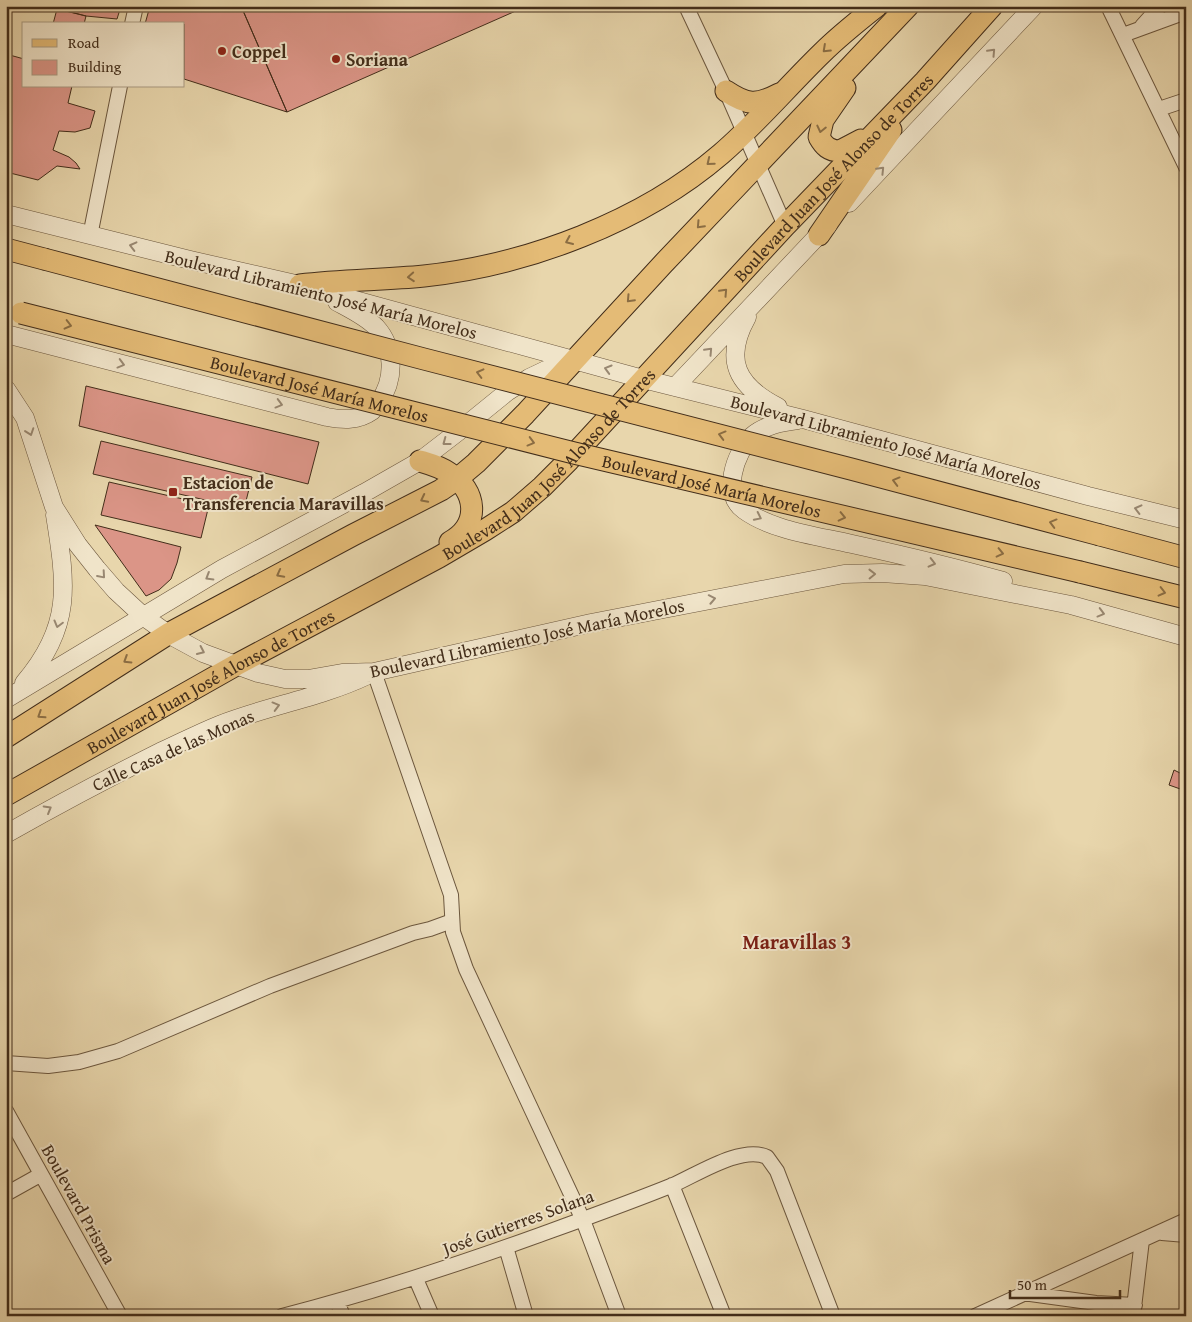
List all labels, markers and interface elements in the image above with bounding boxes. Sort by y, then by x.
legend [22,22,185,88]
text: Road [68,32,99,53]
place label: Coppel [232,38,287,65]
one-way arrow [823,43,832,52]
marker: Coppel [216,45,228,57]
place label: Soriana [346,46,409,73]
one-way arrow [986,48,995,57]
marker: Soriana [330,53,342,65]
text: Building [68,56,122,77]
street label: Boulevard Juan José Alonso de Torres [727,67,939,288]
one-way arrow [816,124,826,133]
one-way arrow [707,157,716,165]
one-way arrow [875,167,884,176]
one-way arrow [697,219,706,228]
one-way arrow [565,235,574,246]
one-way arrow [129,241,138,252]
street label: Boulevard Libramiento José María Morelos [162,242,480,346]
one-way arrow [407,271,415,282]
one-way arrow [718,288,727,297]
one-way arrow [627,294,636,303]
one-way arrow [64,319,73,330]
street label: Boulevard José María Morelos [208,348,432,429]
one-way arrow [703,348,712,357]
one-way arrow [117,358,125,368]
street label: Boulevard Juan José Alonso de Torres [437,362,661,566]
one-way arrow [605,365,613,375]
one-way arrow [475,368,484,379]
street label: Boulevard Libramiento José María Morelos [728,387,1044,497]
one-way arrow [274,399,282,409]
one-way arrow [24,427,34,435]
one-way arrow [718,430,727,441]
one-way arrow [443,436,452,444]
one-way arrow [526,436,535,447]
street label: Boulevard José María Morelos [600,447,824,524]
place label: Estacion de Transferencia Maravillas [183,469,384,517]
one-way arrow [892,476,901,487]
marker: Estacion de Transferencia Maravillas [167,486,179,498]
one-way arrow [420,493,429,503]
one-way arrow [1134,504,1143,515]
one-way arrow [753,511,762,522]
one-way arrow [838,511,847,522]
one-way arrow [1050,518,1058,528]
one-way arrow [996,547,1005,558]
one-way arrow [927,557,935,567]
one-way arrow [276,568,285,578]
one-way arrow [868,568,876,579]
one-way arrow [96,569,105,578]
one-way arrow [205,570,214,580]
one-way arrow [1157,586,1166,597]
street label: Boulevard Libramiento José María Morelos [367,591,687,685]
one-way arrow [708,595,716,605]
street label: Boulevard Juan José Alonso de Torres [81,602,339,760]
one-way arrow [1096,608,1104,618]
one-way arrow [53,620,64,629]
one-way arrow [196,645,205,655]
one-way arrow [123,654,132,664]
street label: Calle Casa de las Monas [88,702,258,798]
one-way arrow [271,702,279,712]
one-way arrow [38,708,47,718]
one-way arrow [43,806,52,816]
district label: Maravillas 3 [743,927,851,956]
street label: Boulevard Prisma [35,1139,123,1269]
street label: José Gutierres Solana [437,1182,598,1263]
scale bar [1010,1267,1120,1299]
text: 50 m [1017,1274,1048,1295]

